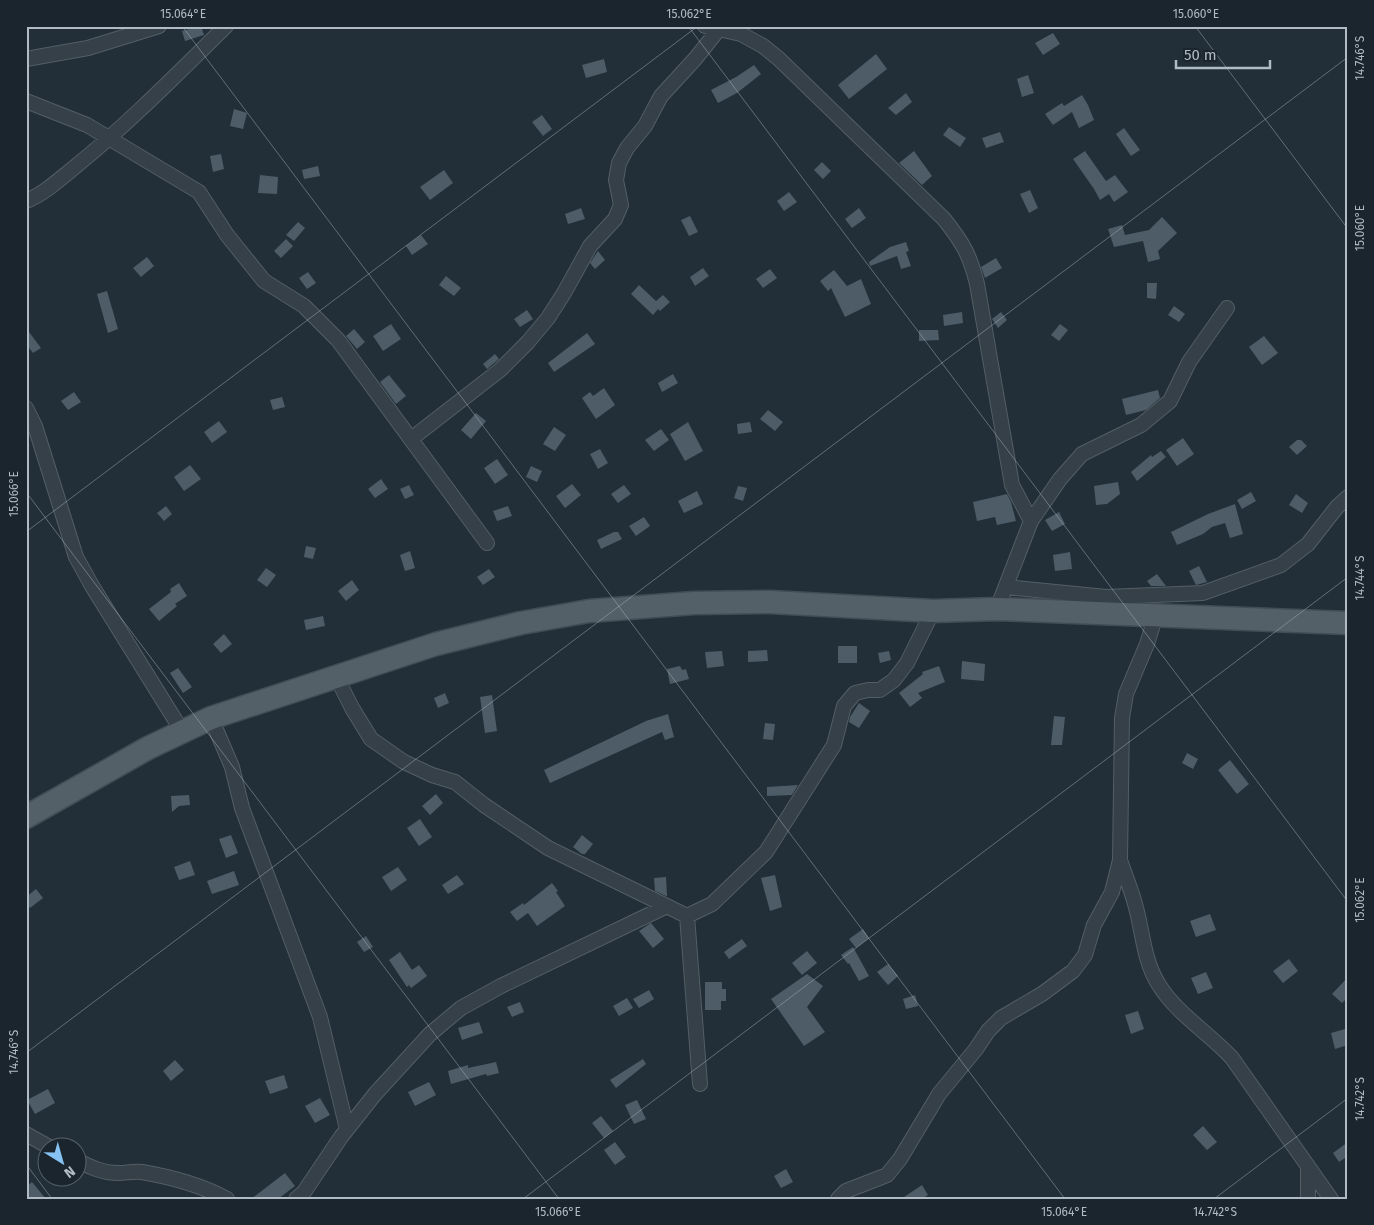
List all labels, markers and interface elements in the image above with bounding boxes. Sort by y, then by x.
text: 15.064°E [160,7,206,21]
text: 15.062°E [666,7,712,21]
text: 15.060°E [1173,7,1219,21]
text: 14.746°S [1353,35,1367,80]
scale bar [1176,38,1270,70]
text: 50 m [1184,46,1217,64]
text: 15.060°E [1353,205,1367,251]
text: 15.066°E [7,471,21,517]
text: 14.744°S [1353,555,1367,600]
text: 15.062°E [1353,877,1367,923]
text: 14.746°S [7,1029,21,1074]
text: 14.742°S [1353,1076,1367,1121]
north arrow [38,1138,88,1188]
text: N [61,1162,78,1182]
text: 15.066°E [535,1205,581,1219]
text: 15.064°E [1041,1205,1087,1219]
text: 14.742°S [1193,1205,1238,1219]

